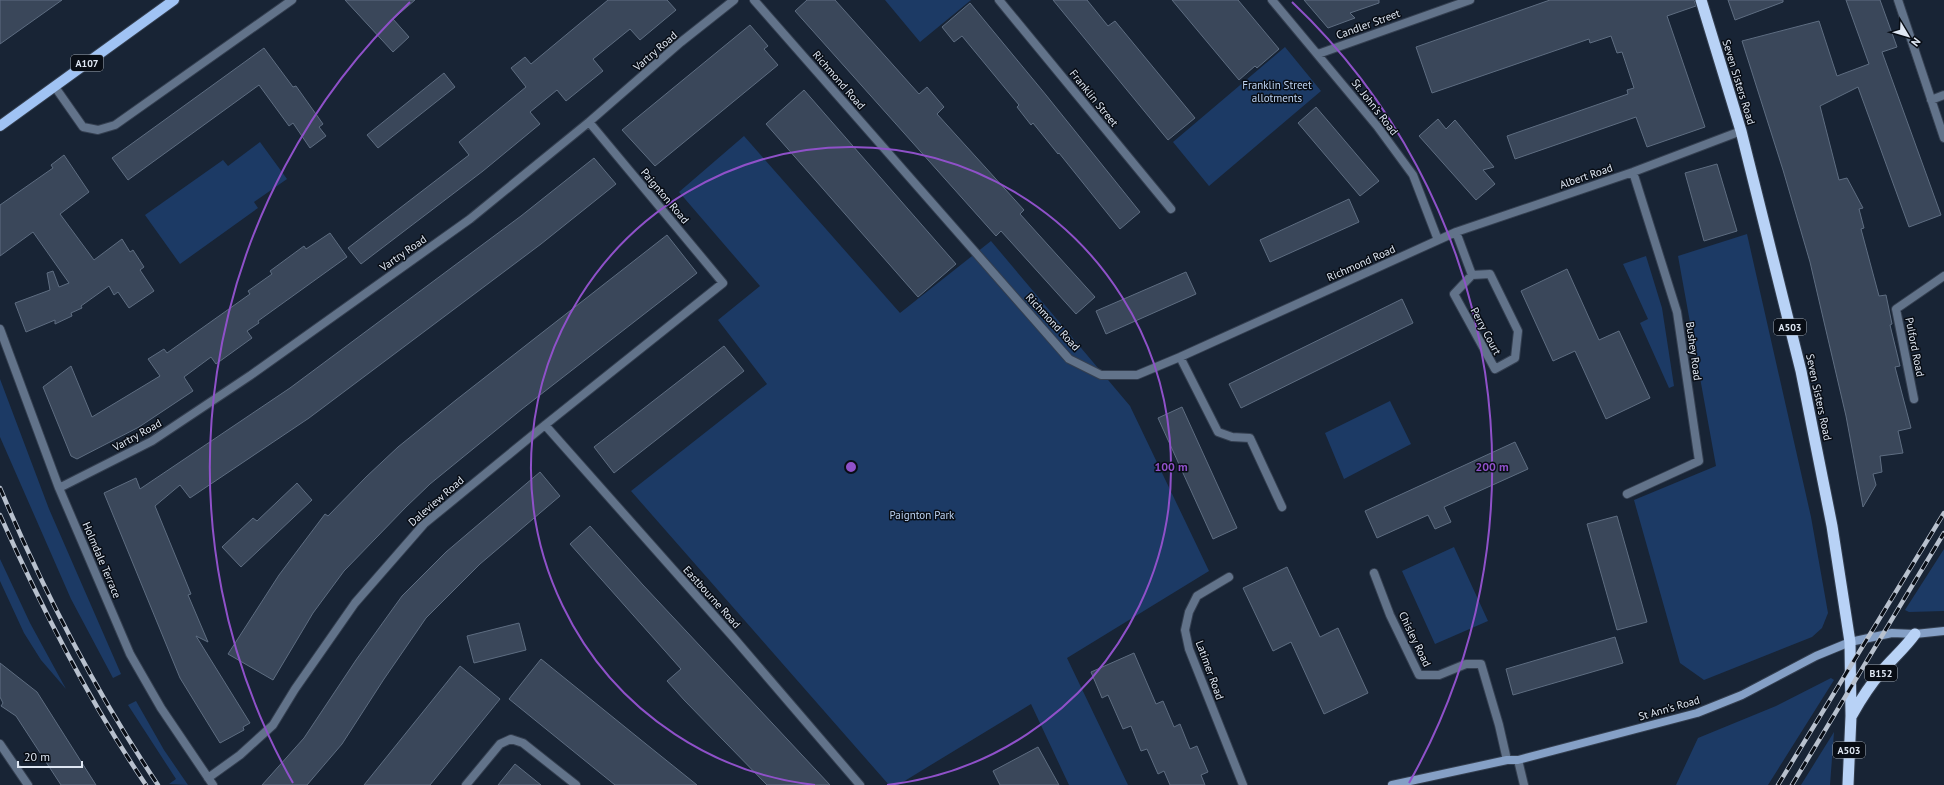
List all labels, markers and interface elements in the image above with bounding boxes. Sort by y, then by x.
street label: Candler Street [1334,6,1402,42]
north arrow [1888,16,1928,56]
street label: Vartry Road [629,28,680,75]
text: N [1908,35,1924,49]
street label: Seven Sisters Road [1719,38,1759,126]
street label: Richmond Road [810,48,868,112]
road number: A107 [71,55,103,71]
street label: Franklin Street [1067,67,1121,130]
street label: St. John's Road [1349,76,1401,138]
park label: Franklin Street allotments [1242,78,1312,105]
street label: Albert Road [1558,160,1614,192]
street label: Paignton Road [638,166,692,227]
street label: Vartry Road [376,232,429,275]
street label: Richmond Road [1325,242,1397,284]
street label: Richmond Road [1023,290,1083,354]
street label: Perry Court [1468,305,1505,357]
street label: Pulford Road [1902,316,1928,378]
road number: A503 [1774,319,1806,335]
street label: Bushey Road [1683,321,1705,381]
street label: Seven Sisters Road [1803,352,1835,442]
street label: Vartry Road [109,416,164,455]
text: 100 m [1154,459,1188,474]
text: 200 m [1475,459,1509,474]
centre of rings [844,460,858,474]
street label: Daleview Road [405,473,467,529]
park label: Paignton Park [890,508,955,522]
street label: Holmdale Terrace [80,520,125,601]
street label: Eastbourne Road [680,563,744,631]
street label: Chisley Road [1396,609,1434,669]
street label: Latimer Road [1193,638,1227,702]
road number: B152 [1865,665,1897,681]
street label: St Ann's Road [1637,693,1701,723]
road number: A503 [1833,742,1865,758]
scale bar [18,743,82,769]
text: 20 m [24,749,50,764]

